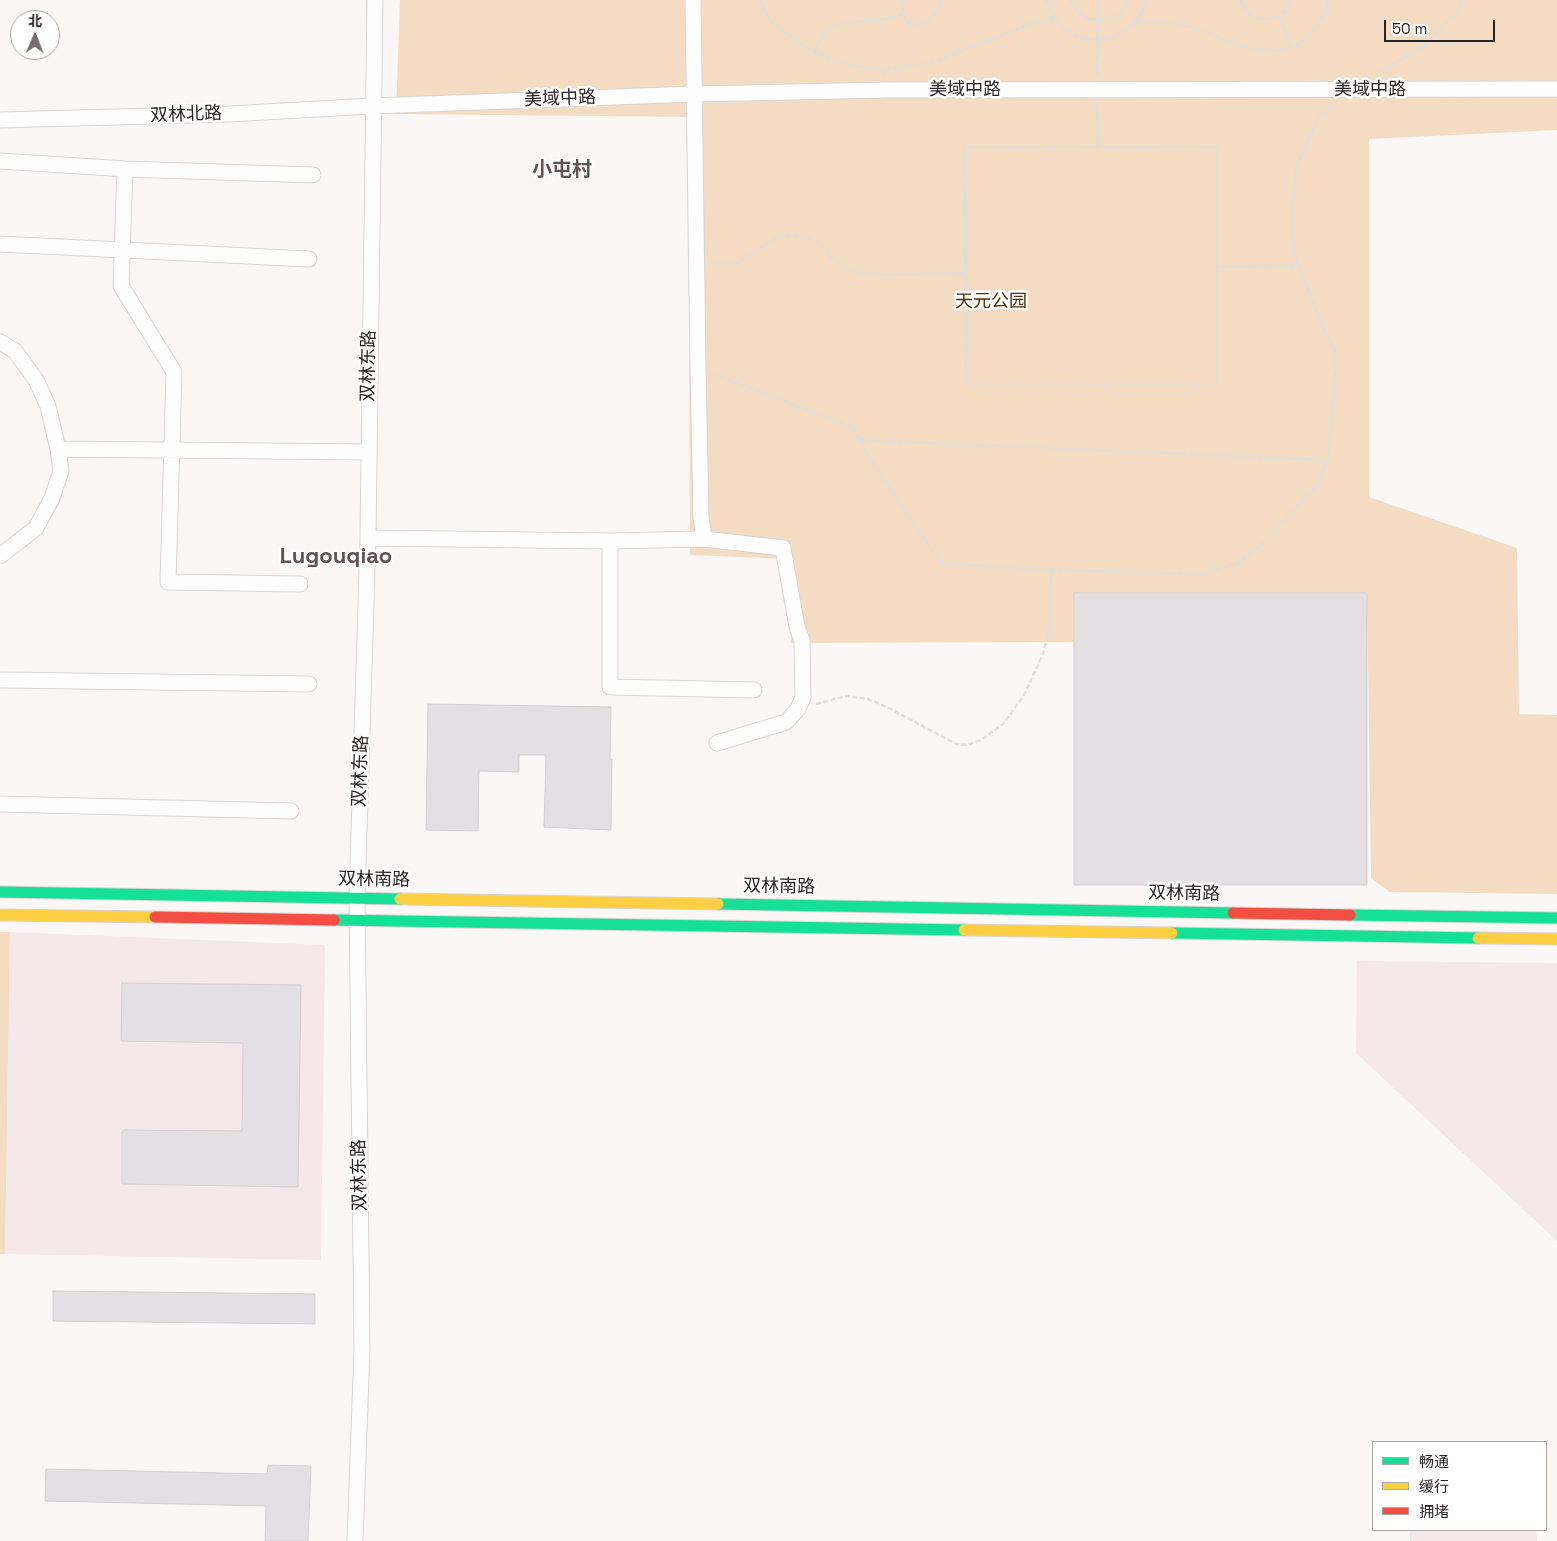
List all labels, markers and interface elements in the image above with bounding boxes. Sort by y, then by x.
north arrow [10,10,60,60]
scale bar [1387,10,1498,42]
text: 北 [28,12,42,30]
text: 50 m [1392,19,1427,38]
street label: 美域中路 [929,79,1001,101]
street label: 美域中路 [1334,79,1406,101]
street label: 美域中路 [524,87,596,111]
street label: 双林北路 [150,103,222,127]
district label: 小屯村 [532,159,592,183]
park label: 天元公园 [955,291,1027,313]
street label: 双林东路 [358,330,380,402]
district label: Lugouqiao [280,544,392,570]
street label: 双林东路 [349,735,373,807]
street label: 双林南路 [338,869,410,891]
street label: 双林南路 [743,876,815,898]
street label: 双林南路 [1148,883,1220,905]
street label: 双林东路 [349,1139,371,1211]
legend [1372,1441,1547,1531]
text: 畅通 [1419,1452,1449,1471]
text: 缓行 [1419,1477,1449,1496]
text: 拥堵 [1419,1502,1449,1521]

